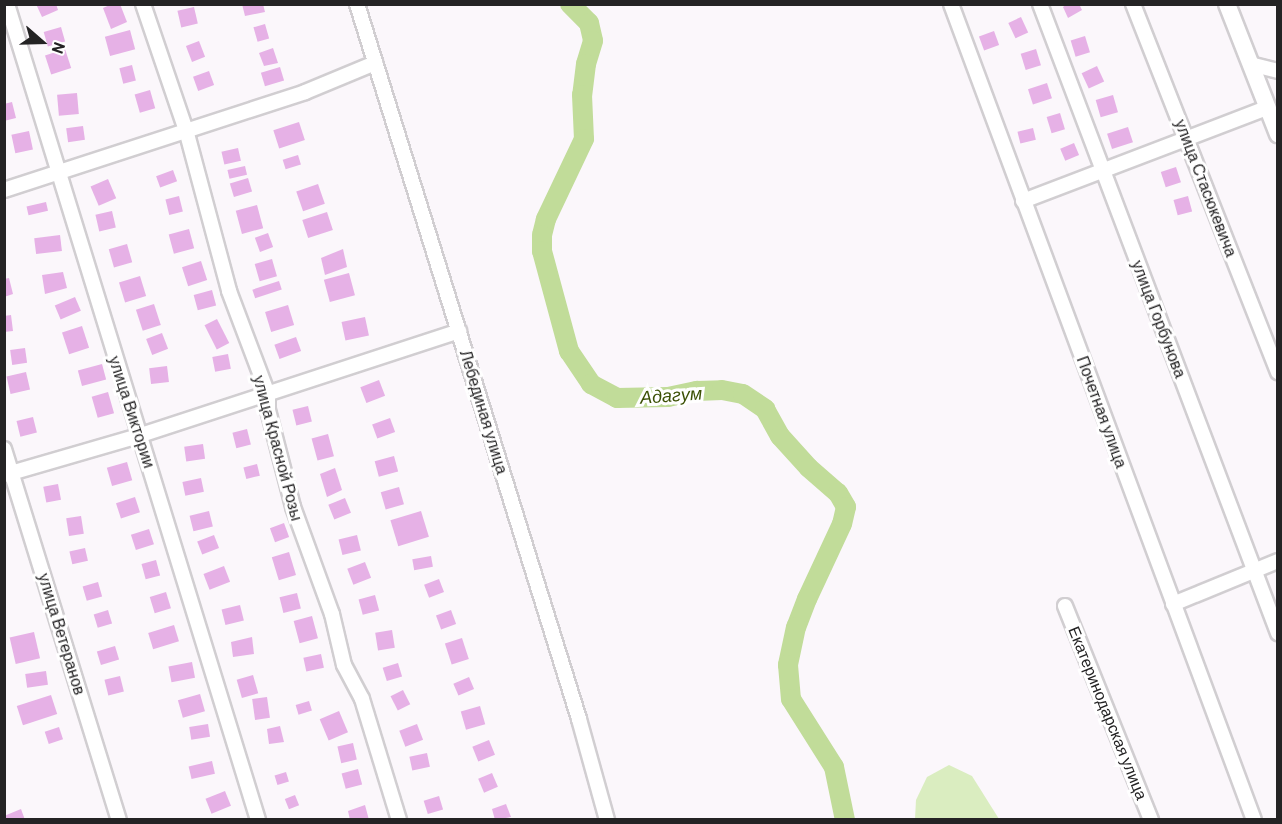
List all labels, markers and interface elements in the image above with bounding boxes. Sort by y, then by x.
north arrow [12,12,72,72]
text: N [49,40,70,57]
street label: улица Стасюкевича [1171,117,1241,259]
street label: улица Горбунова [1128,258,1190,380]
street label: Лебединая улица [456,348,512,476]
street label: улица Виктории [105,353,159,471]
street label: Почетная улица [1073,353,1131,471]
street label: улица Красной Розы [249,373,307,523]
water label: Адагум [639,382,703,408]
street label: улица Ветеранов [34,571,90,697]
street label: Екатеринодарская улица [1064,624,1152,802]

